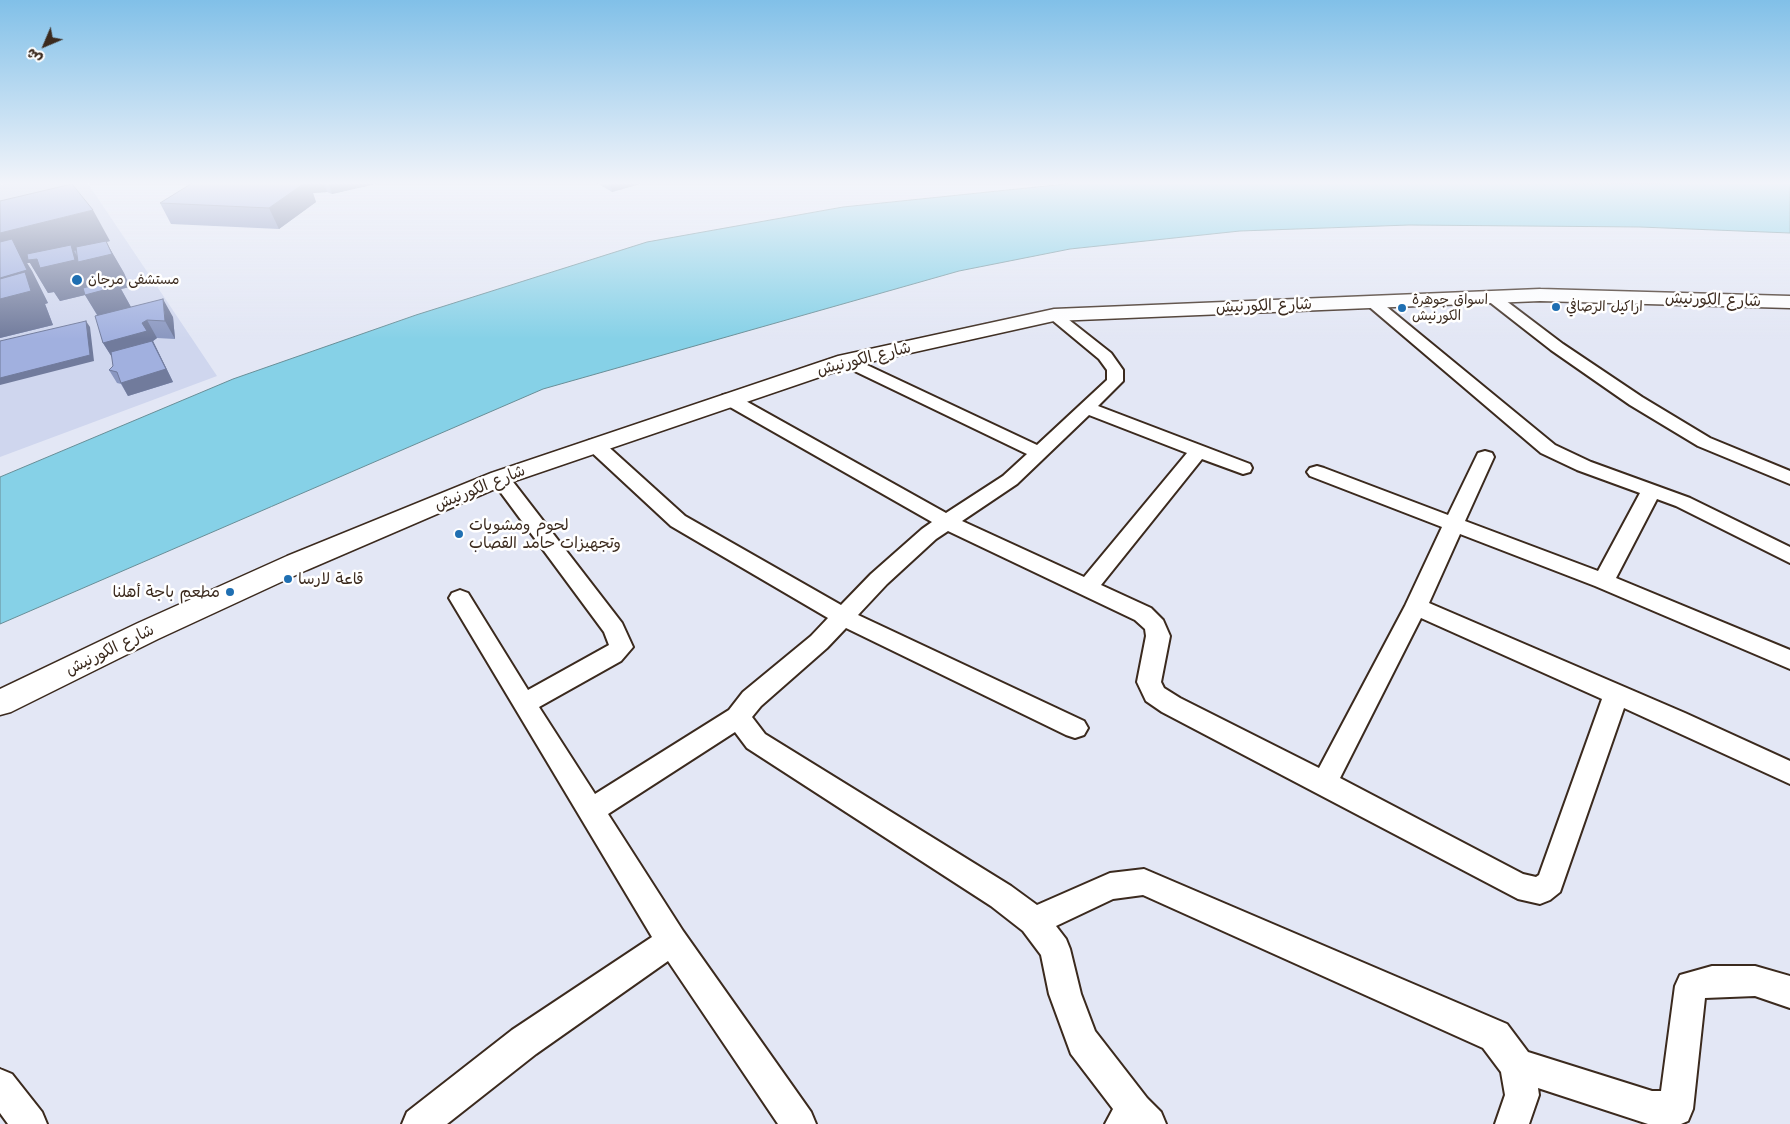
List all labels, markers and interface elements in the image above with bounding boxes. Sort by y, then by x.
north arrow [20,20,70,70]
text: ش [23,45,45,67]
place label: مستشفى مرجان [88,272,179,288]
marker: مستشفى مرجان [70,273,84,287]
street label: شارع الكورنيش [1665,289,1761,311]
place label: اسواق جوهرة الكورنيش [1412,292,1488,324]
street label: شارع الكورنيش [1216,295,1312,317]
place label: اراكيل الرصافي [1566,299,1643,315]
marker: اراكيل الرصافي [1550,301,1562,313]
marker: اسواق جوهرة الكورنيش [1396,302,1408,314]
street label: شارع الكورنيش [815,338,913,380]
street label: شارع الكورنيش [432,461,528,515]
place label: لحوم ومشويات وتجهيزات حامد القصاب [469,515,621,553]
marker: لحوم ومشويات وتجهيزات حامد القصاب [453,528,465,540]
place label: قاعة لارسا [298,569,364,589]
marker: قاعة لارسا [282,573,294,585]
place label: مطعم باجة أهلنا [113,582,220,602]
marker: مطعم باجة أهلنا [224,586,236,598]
street label: شارع الكورنيش [63,620,157,680]

